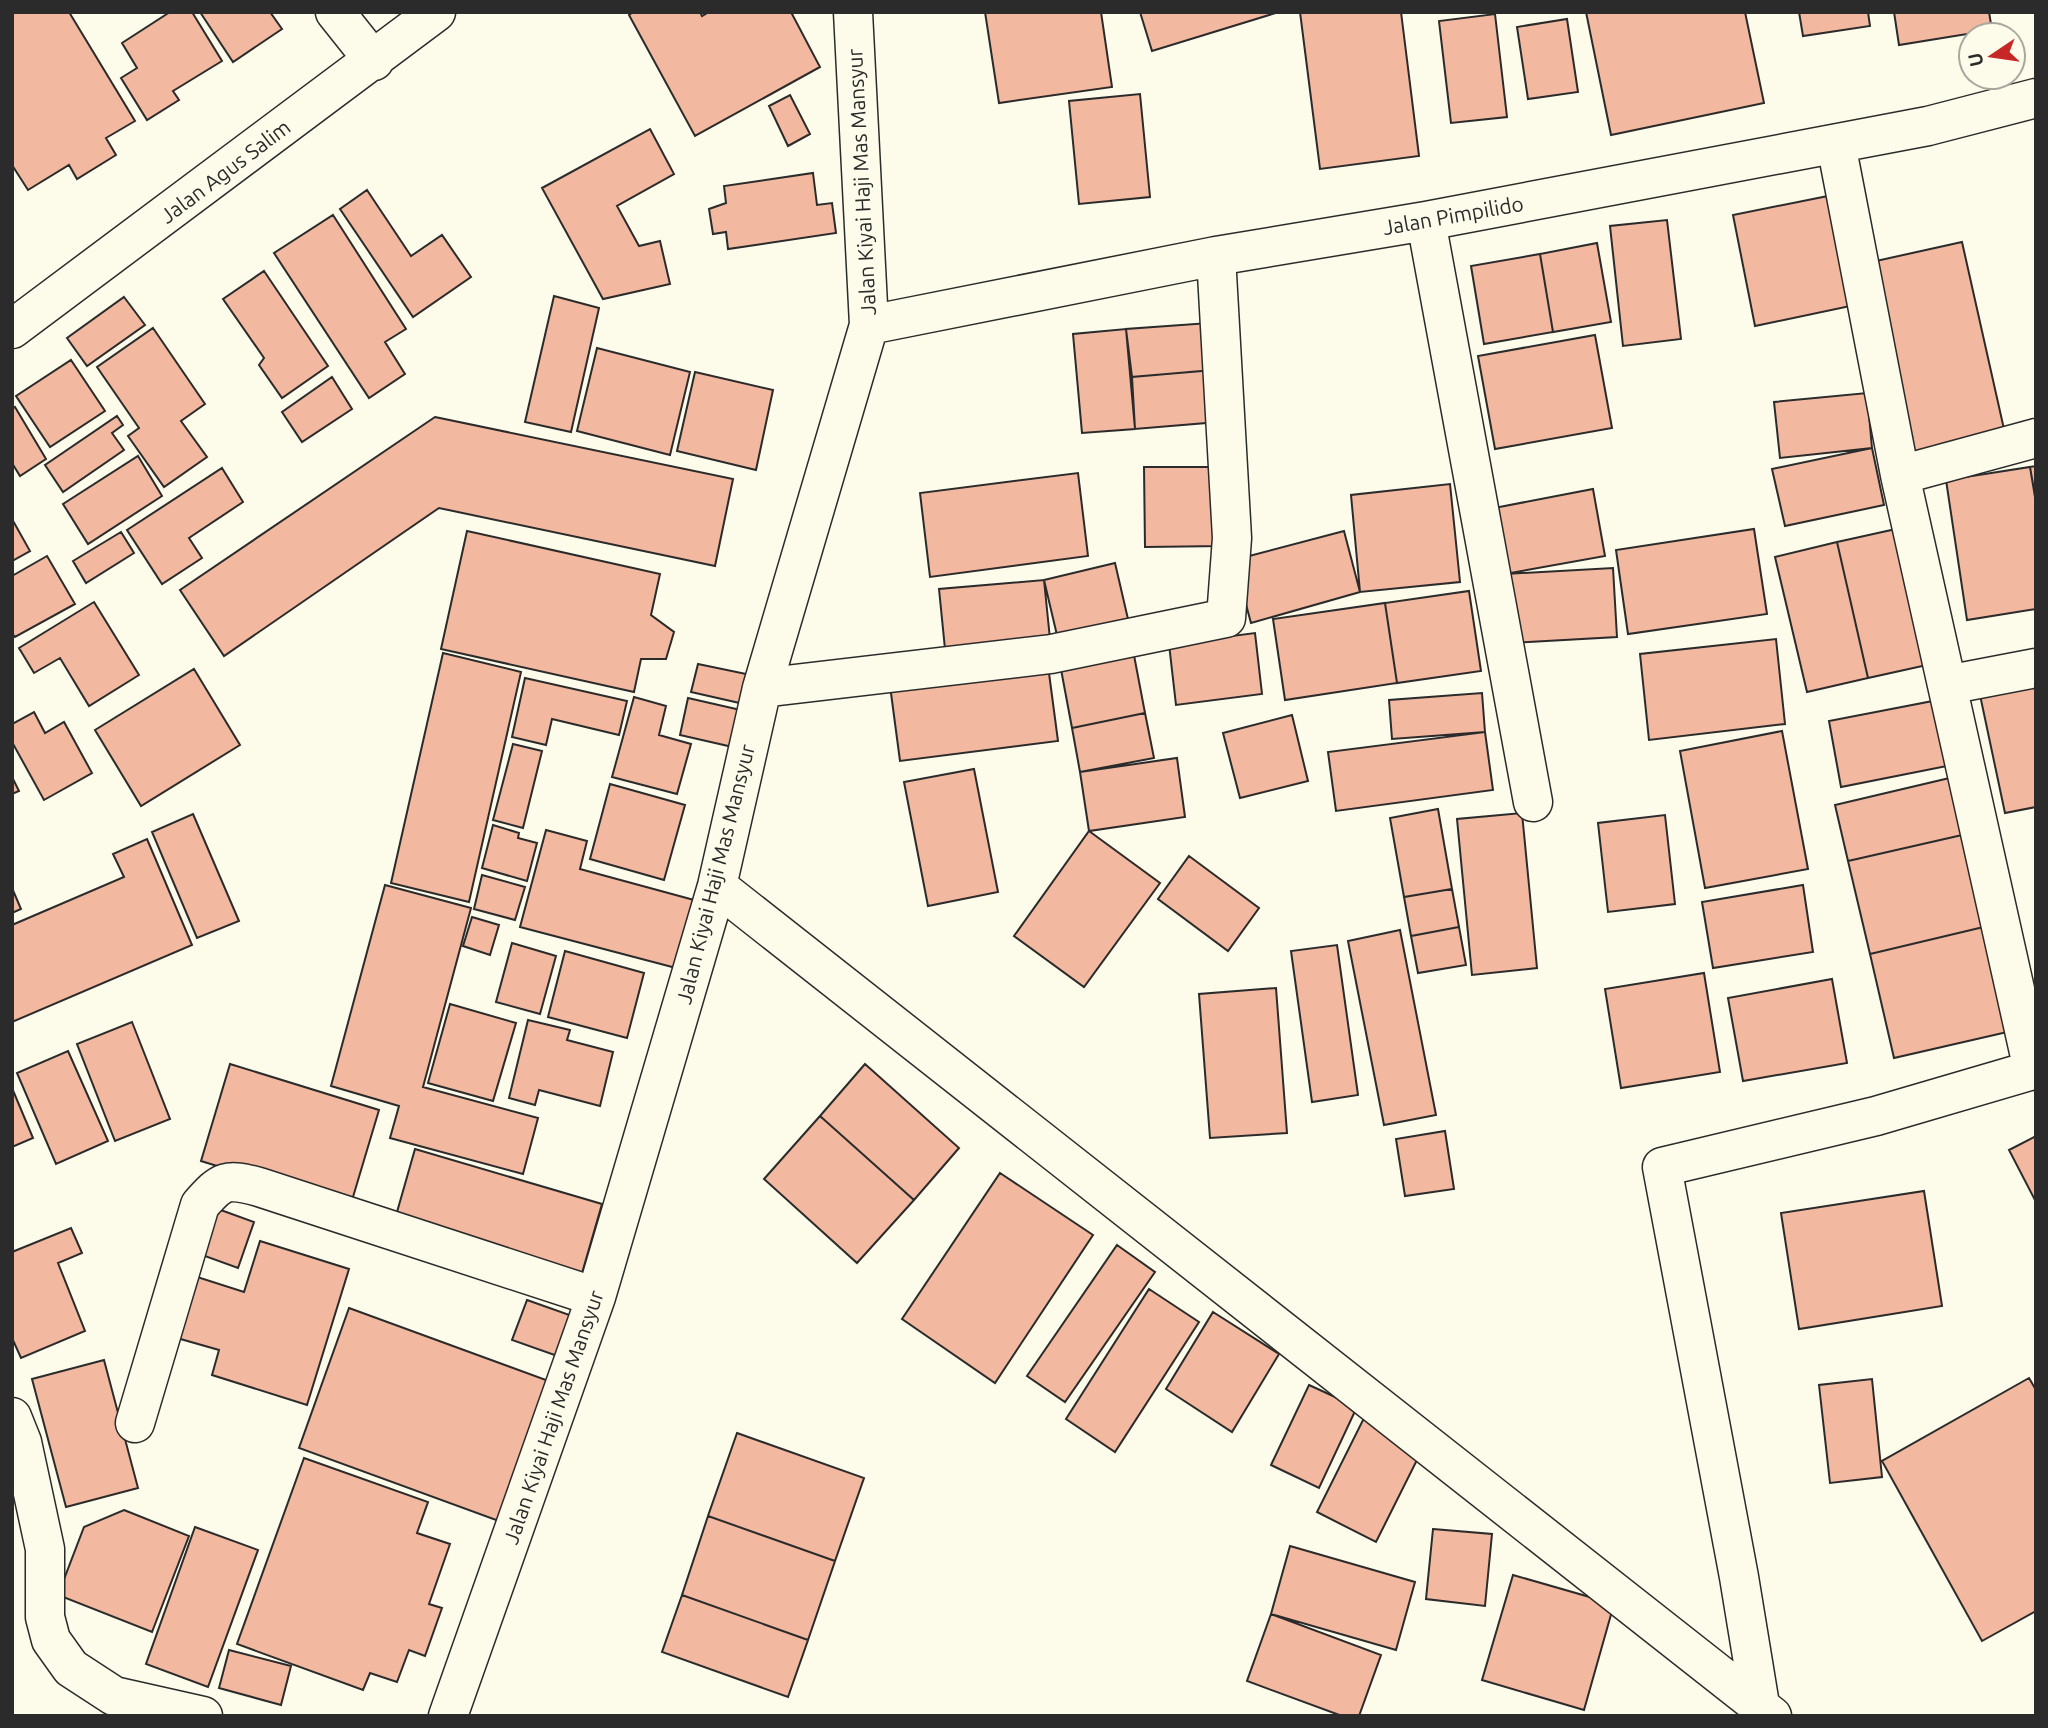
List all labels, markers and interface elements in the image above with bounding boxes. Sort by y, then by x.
north arrow [1957,21,2027,91]
street label: Jalan Kiyai Haji Mas Mansyur [842,48,880,316]
text: U [1963,51,1988,69]
street label: Jalan Agus Salim [155,114,295,228]
street label: Jalan Pimpilido [1381,191,1525,239]
street label: Jalan Kiyai Haji Mas Mansyur [671,742,759,1006]
street label: Jalan Kiyai Haji Mas Mansyur [498,1287,608,1547]

